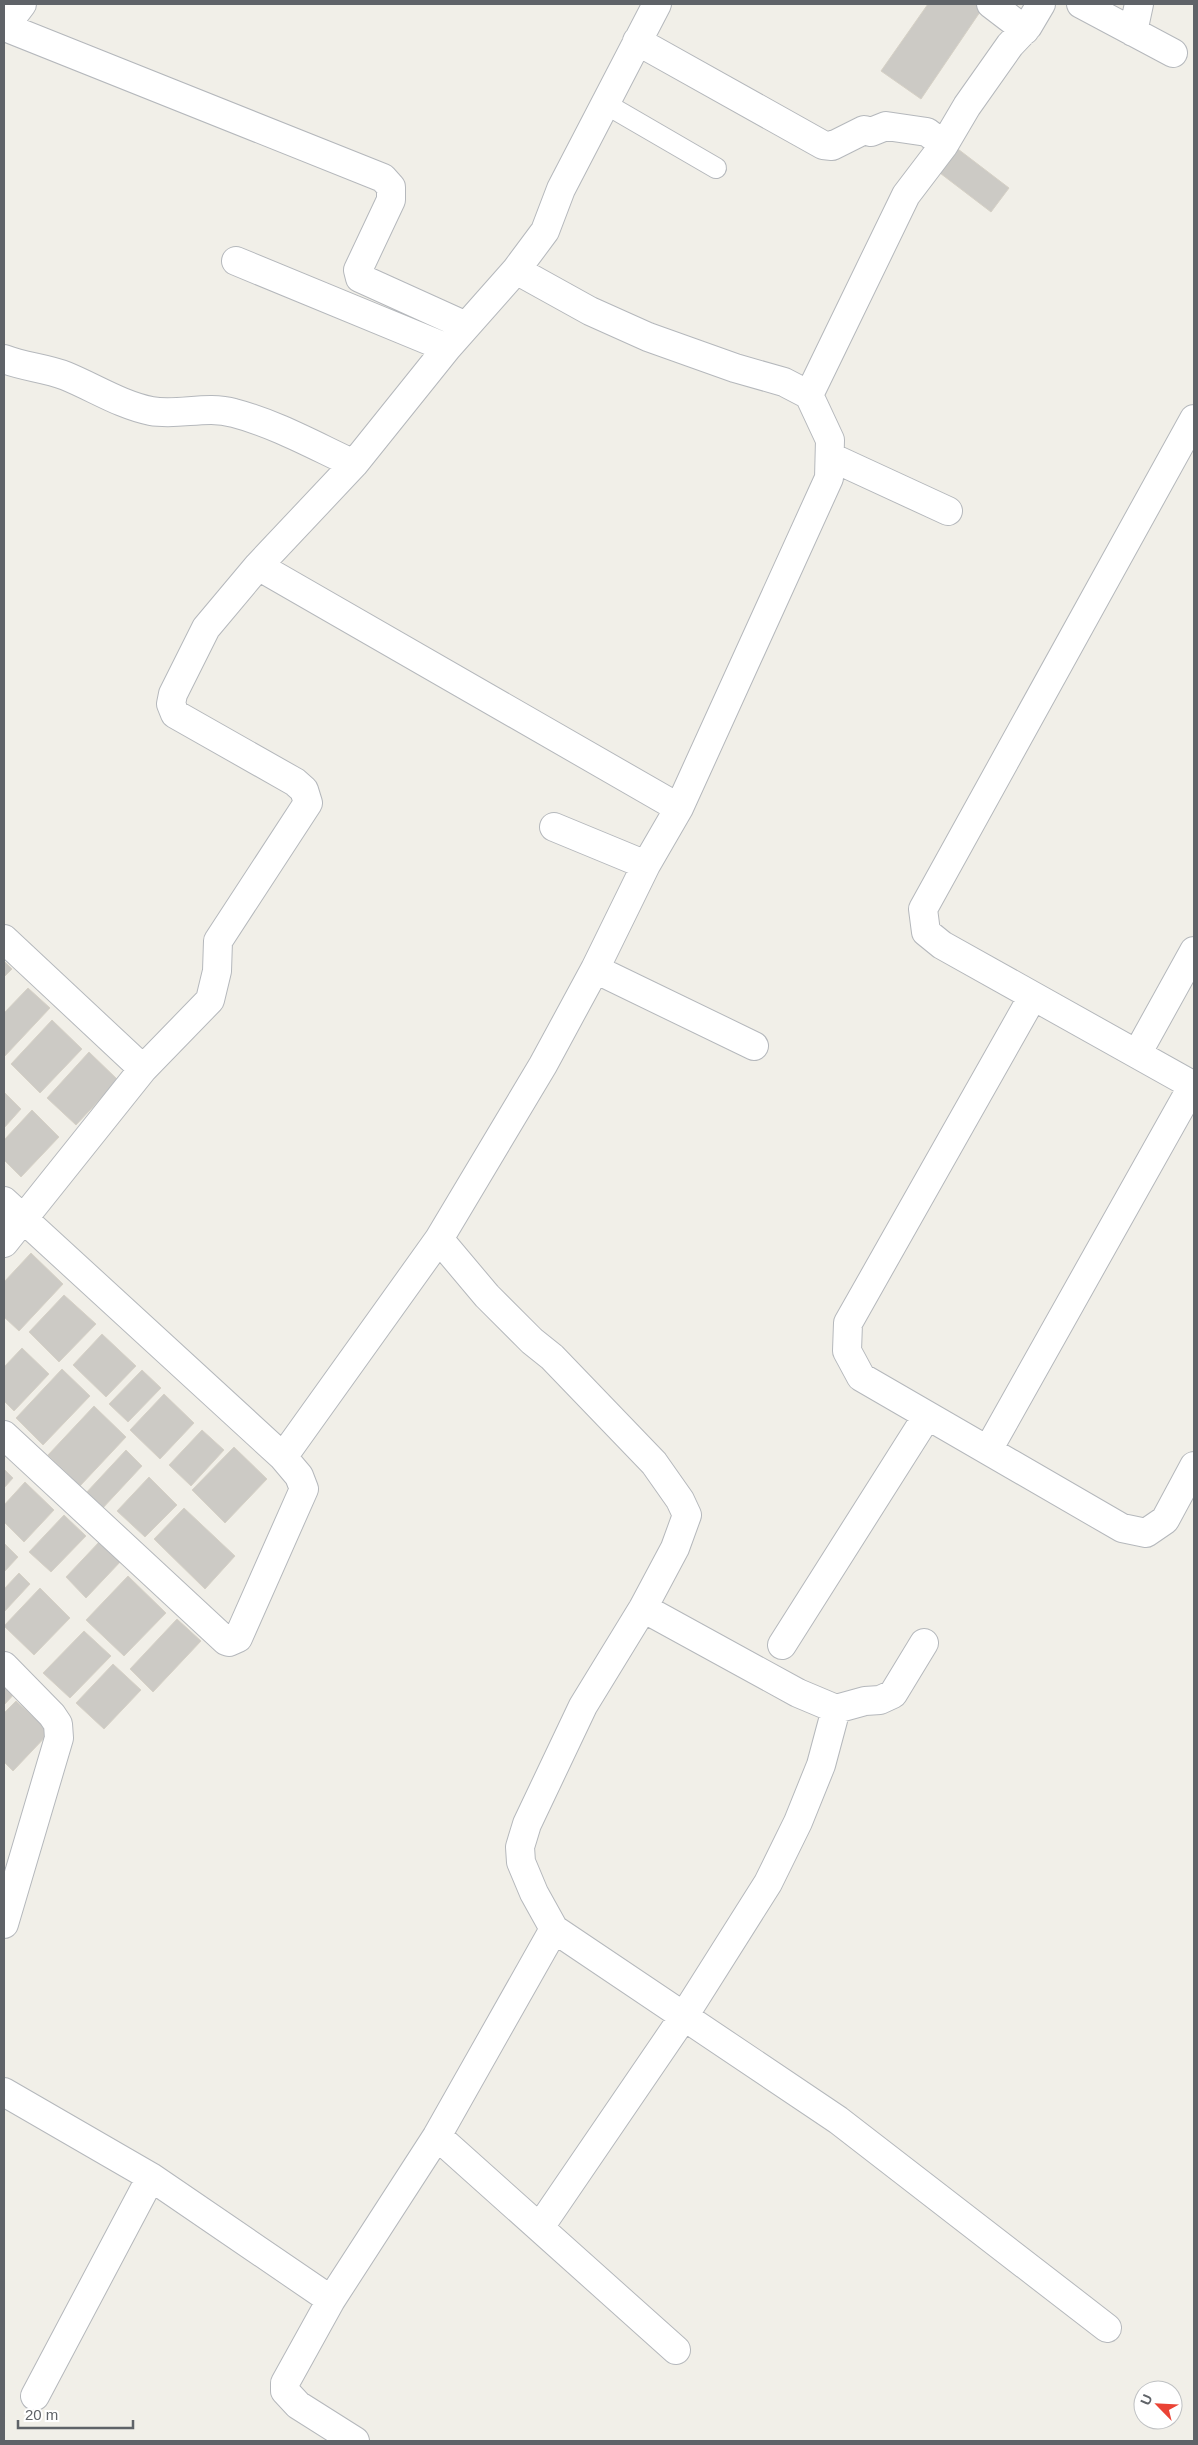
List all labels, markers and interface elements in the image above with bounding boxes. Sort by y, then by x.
north arrow [1133,2380,1183,2430]
text: U [1137,2392,1155,2408]
scale bar [18,2398,132,2430]
text: 20 m [25,2406,58,2423]

